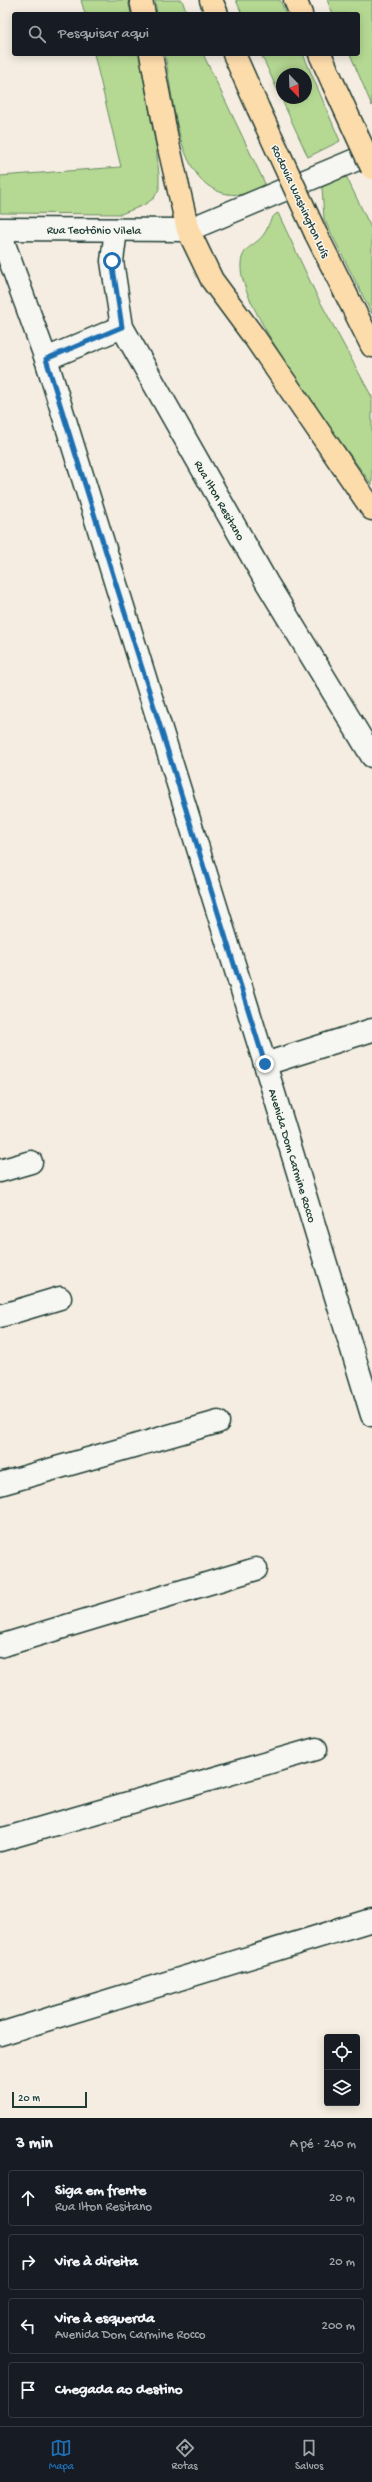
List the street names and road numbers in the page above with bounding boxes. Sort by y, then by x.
street label: Rodovia Washington Luís [267,143,332,261]
street label: Rua Teotônio Vilela [47,224,142,239]
street label: Rua Ilton Resitano [190,459,247,544]
street label: Avenida Dom Carmine Rocco [264,1087,318,1225]

